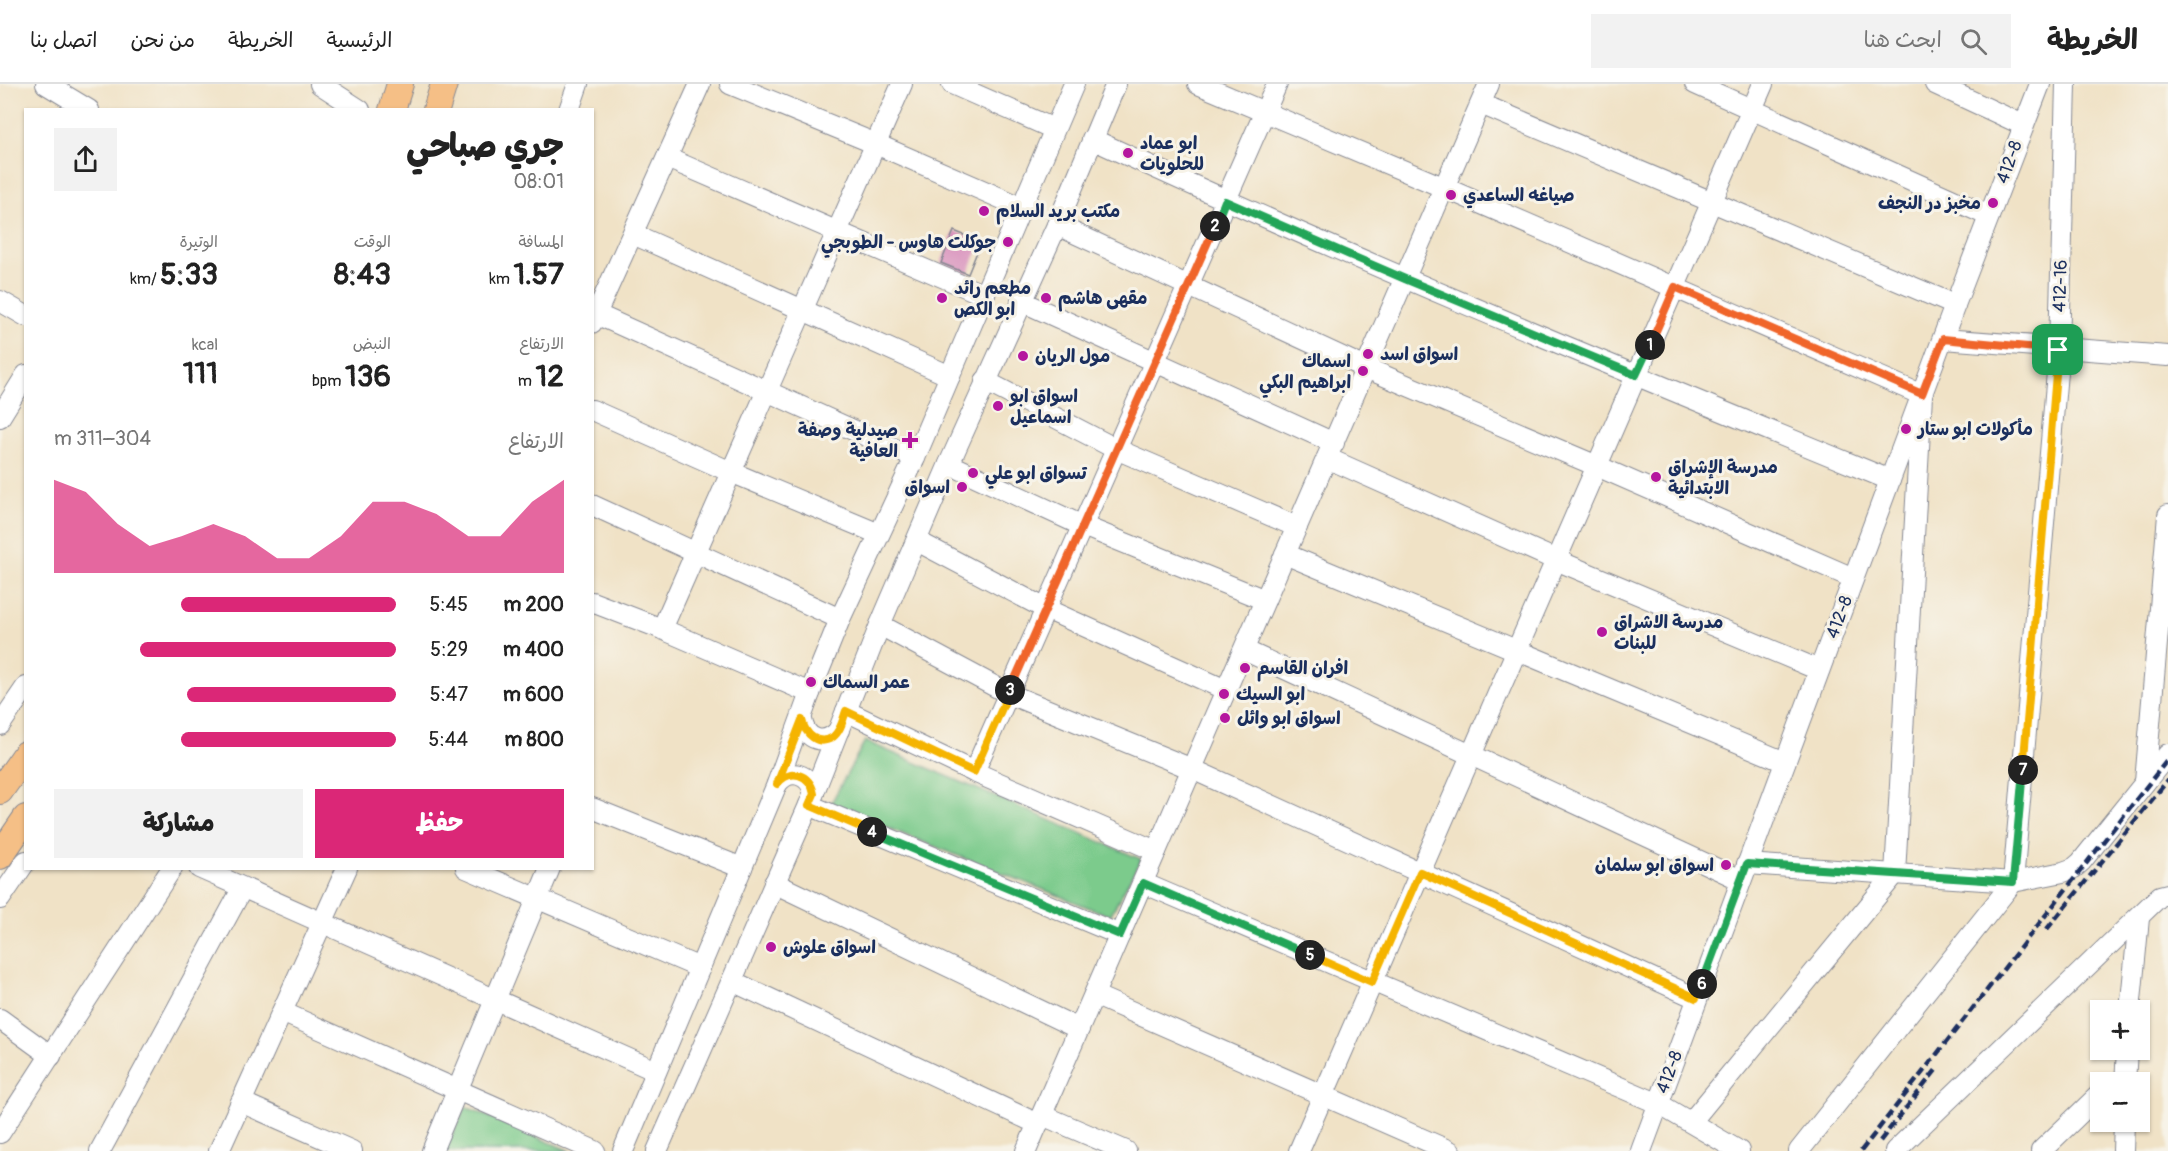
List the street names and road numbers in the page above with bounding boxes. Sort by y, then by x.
street label: 412-8 [1991,137,2028,187]
street label: 412-16 [2048,259,2073,313]
street label: 412-8 [1821,592,1858,642]
street label: 412-8 [1651,1047,1688,1097]

